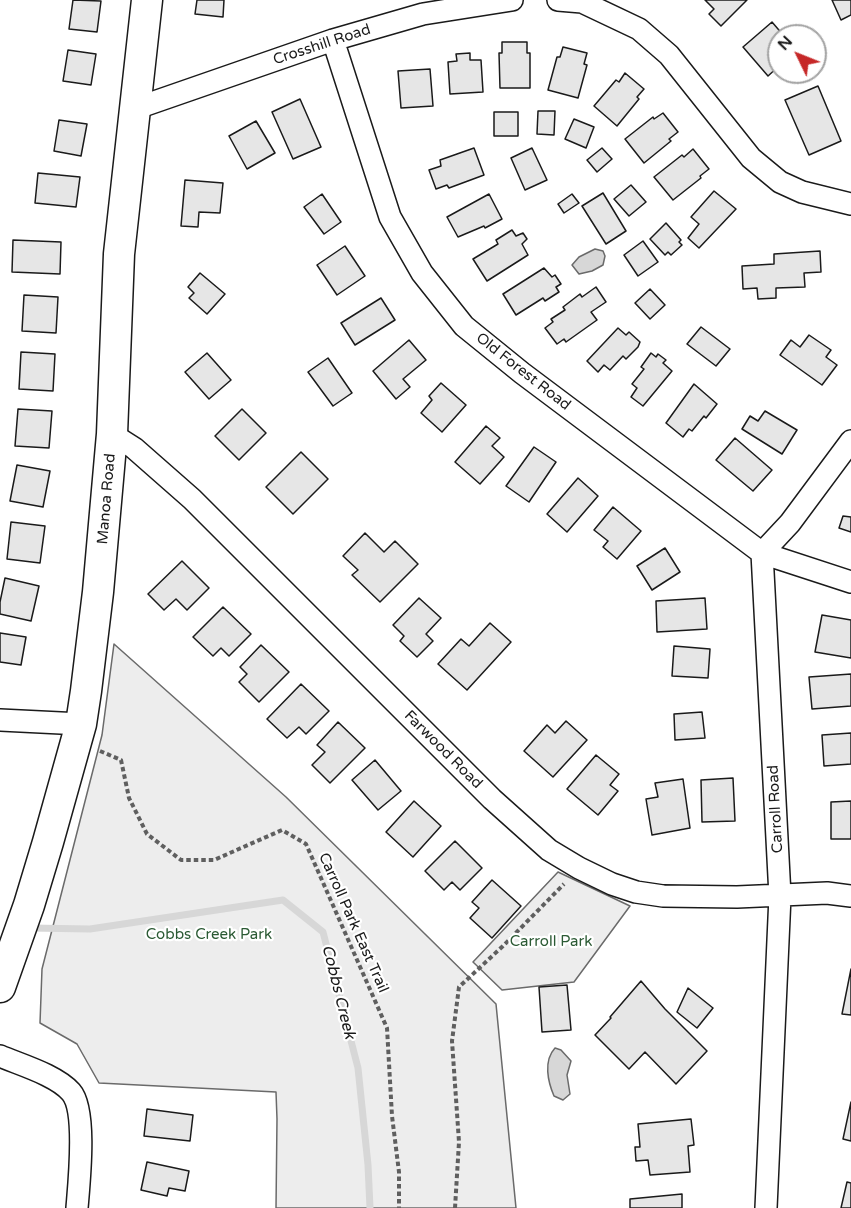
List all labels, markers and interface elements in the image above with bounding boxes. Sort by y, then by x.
street label: Crosshill Road [271,21,373,69]
north arrow [767,24,827,84]
text: N [774,32,797,55]
street label: Old Forest Road [472,329,574,415]
street label: Manoa Road [94,453,120,545]
street label: Farwood Road [400,707,486,793]
street label: Carroll Road [765,764,787,854]
street label: Carroll Park East Trail [314,850,392,996]
park label: Cobbs Creek Park [146,926,272,944]
park label: Carroll Park [510,933,592,951]
water label: Cobbs Creek [317,943,359,1041]

